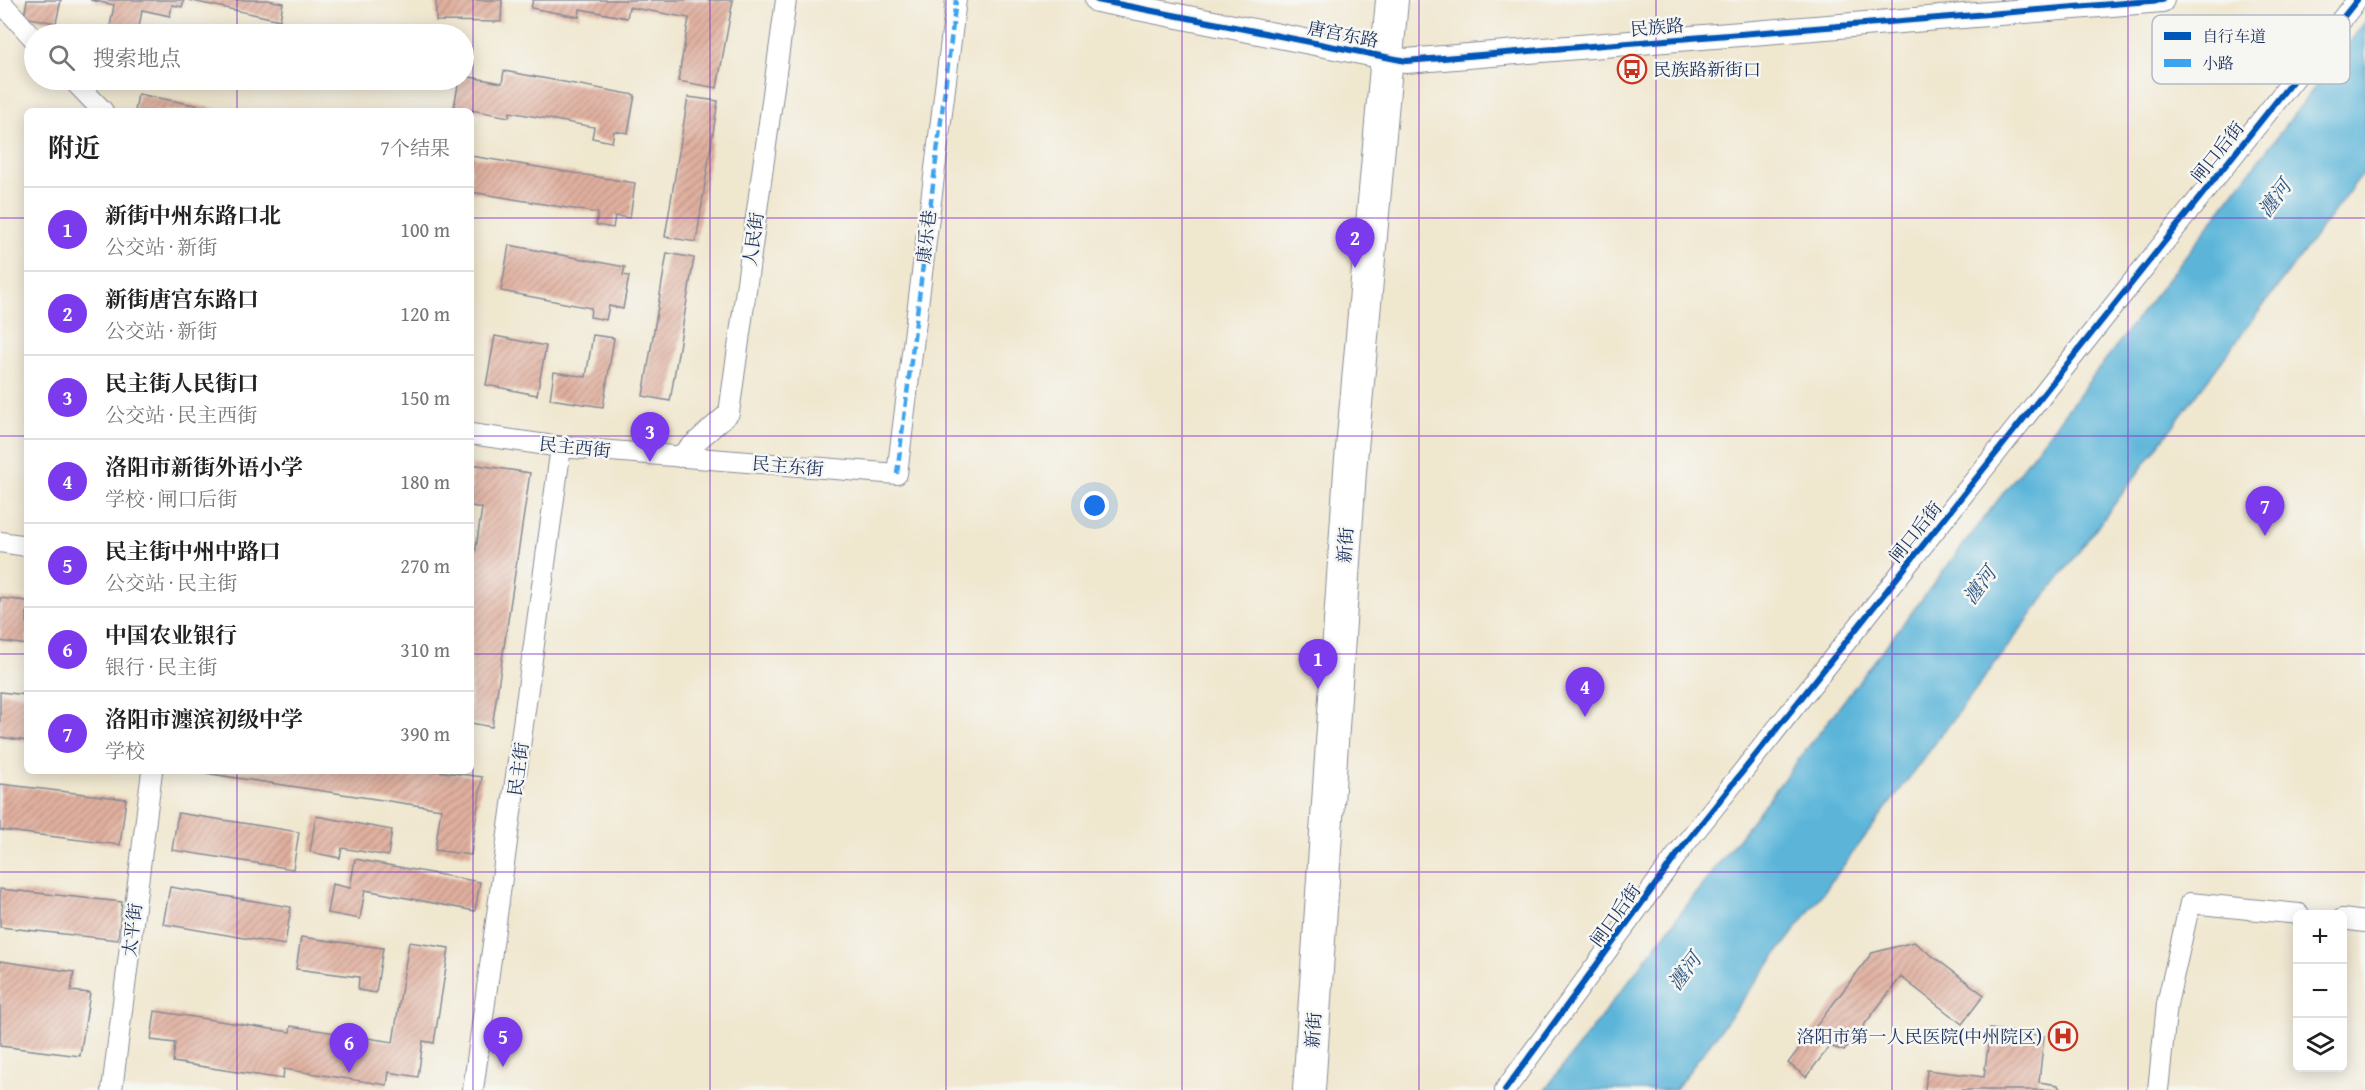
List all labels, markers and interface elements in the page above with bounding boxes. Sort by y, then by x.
street label: 民族路 [1629,11,1685,43]
street label: 唐宫东路 [1305,14,1381,54]
legend [2152,15,2350,84]
search box [24,24,474,90]
text: 自行车道 [2202,24,2266,48]
icon: search [45,41,78,74]
text: 搜索地点 [93,42,181,74]
text: 小路 [2202,51,2234,75]
bus stop icon: 民族路新街口 [1616,53,1648,85]
place label: 民族路新街口 [1653,56,1761,83]
street label: 闸口后街 [2184,116,2250,188]
text: 附近 [48,128,100,167]
text: 7个结果 [380,133,450,162]
water label: 瀍河 [2250,171,2299,223]
text: 新街中州东路口北 [105,199,281,231]
street label: 康乐巷 [909,209,943,265]
street label: 人民街 [736,210,770,268]
text: 1 [62,215,73,244]
text: 100 m [400,215,450,244]
pin: 2 [1336,218,1374,268]
text: 公交站 · 新街 [105,232,217,261]
text: 新街唐宫东路口 [105,283,259,315]
text: 2 [62,299,73,328]
text: 120 m [400,299,450,328]
text: 公交站 · 新街 [105,316,217,345]
text: 民主街人民街口 [105,367,259,399]
text: 3 [62,383,73,412]
text: 150 m [400,383,450,412]
text: 公交站 · 民主西街 [105,400,257,429]
pin: 3 [630,412,670,462]
street label: 民主西街 [538,430,612,464]
street label: 民主东街 [751,449,825,483]
text: 洛阳市新街外语小学 [105,451,303,483]
text: 4 [62,467,73,496]
text: 180 m [400,467,450,496]
text: 学校 · 闸口后街 [105,484,237,513]
pin: 7 [2246,486,2284,536]
your location [1080,491,1109,520]
street label: 闸口后街 [1882,496,1948,568]
street label: 新街 [1330,526,1360,564]
text: 民主街中州中路口 [105,535,281,567]
text: 5 [62,551,73,580]
text: 270 m [400,551,450,580]
water label: 瀍河 [1955,558,2004,610]
text: 公交站 · 民主街 [105,568,237,597]
text: 中国农业银行 [105,619,237,651]
text: 6 [62,635,73,664]
text: 310 m [400,635,450,664]
pin: 1 [1298,640,1338,689]
text: 银行 · 民主街 [105,652,217,681]
pin: 4 [1566,668,1604,717]
text: 洛阳市瀍滨初级中学 [105,703,303,735]
text: 7 [62,719,73,748]
text: 390 m [400,719,450,748]
text: 学校 [105,736,145,765]
street label: 民主街 [501,740,535,798]
street label: 闸口后街 [1583,878,1647,952]
street label: 太平街 [115,902,149,958]
map controls [2293,910,2347,1072]
button: + [2293,910,2347,964]
water label: 瀍河 [1660,944,1709,996]
button: − [2293,964,2347,1018]
street label: 新街 [1298,1011,1328,1049]
pin: 5 [484,1018,522,1067]
button: layers [2293,1018,2347,1072]
hospital icon: 洛阳市第一人民医院(中州院区) [2047,1020,2079,1052]
place label: 洛阳市第一人民医院(中州院区) [1796,1023,2042,1050]
pin: 6 [330,1024,368,1073]

